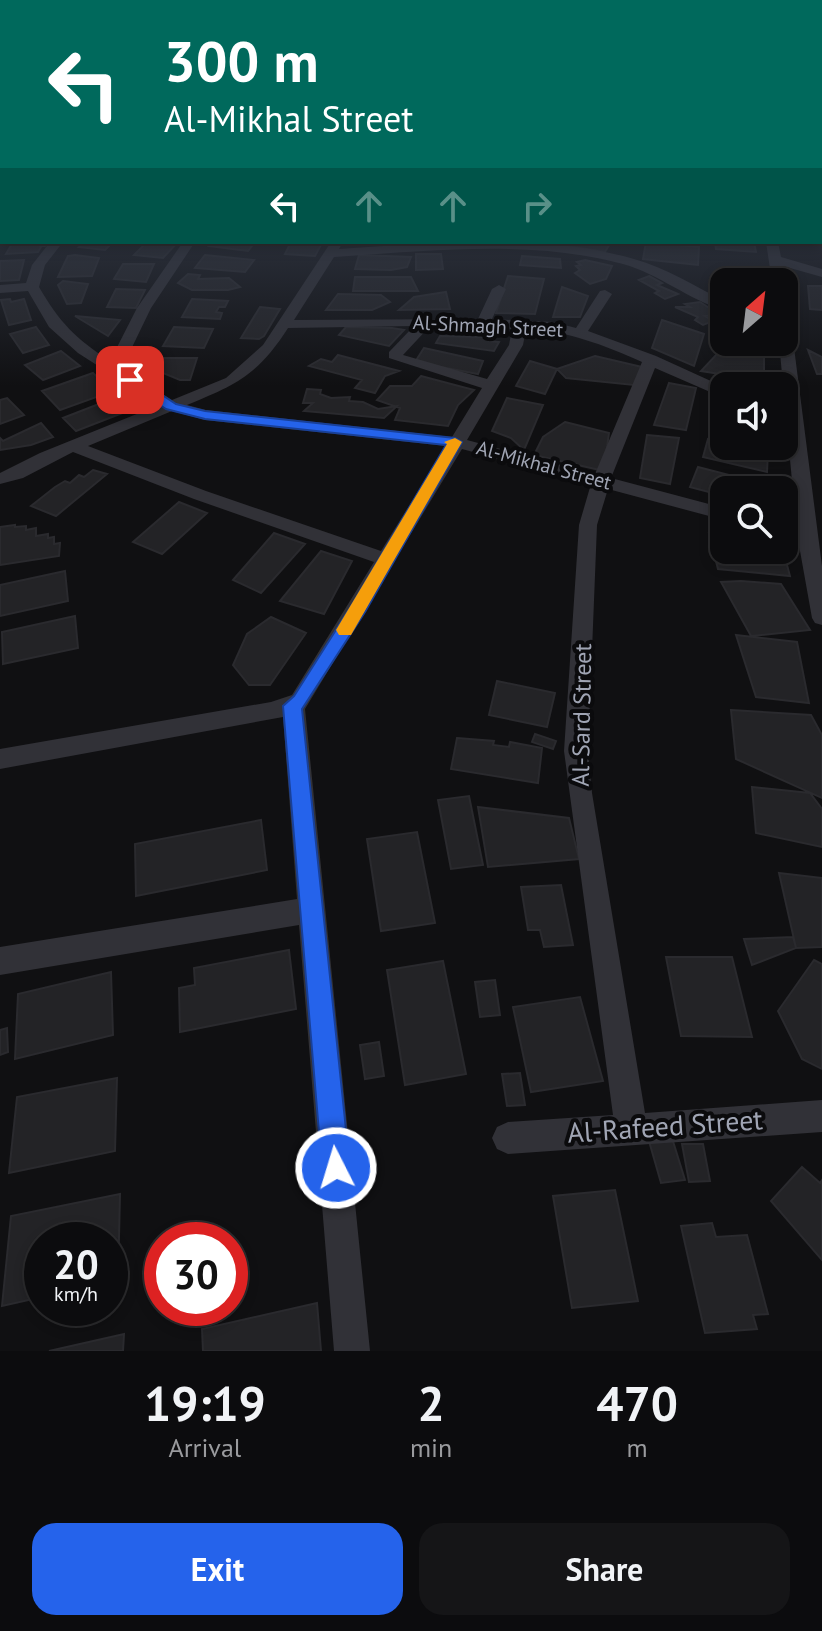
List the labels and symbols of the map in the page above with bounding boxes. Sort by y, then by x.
north arrow [710,268,798,356]
street label: Al-Shmagh Street [412,309,564,343]
pin [96,346,164,414]
street label: Al-Mikhal Street [474,435,615,496]
street label: Al-Sard Street [565,643,598,787]
street label: Al-Rafeed Street [566,1100,764,1151]
position arrow [294,1126,378,1210]
speed limit sign: 30 [144,1222,248,1326]

